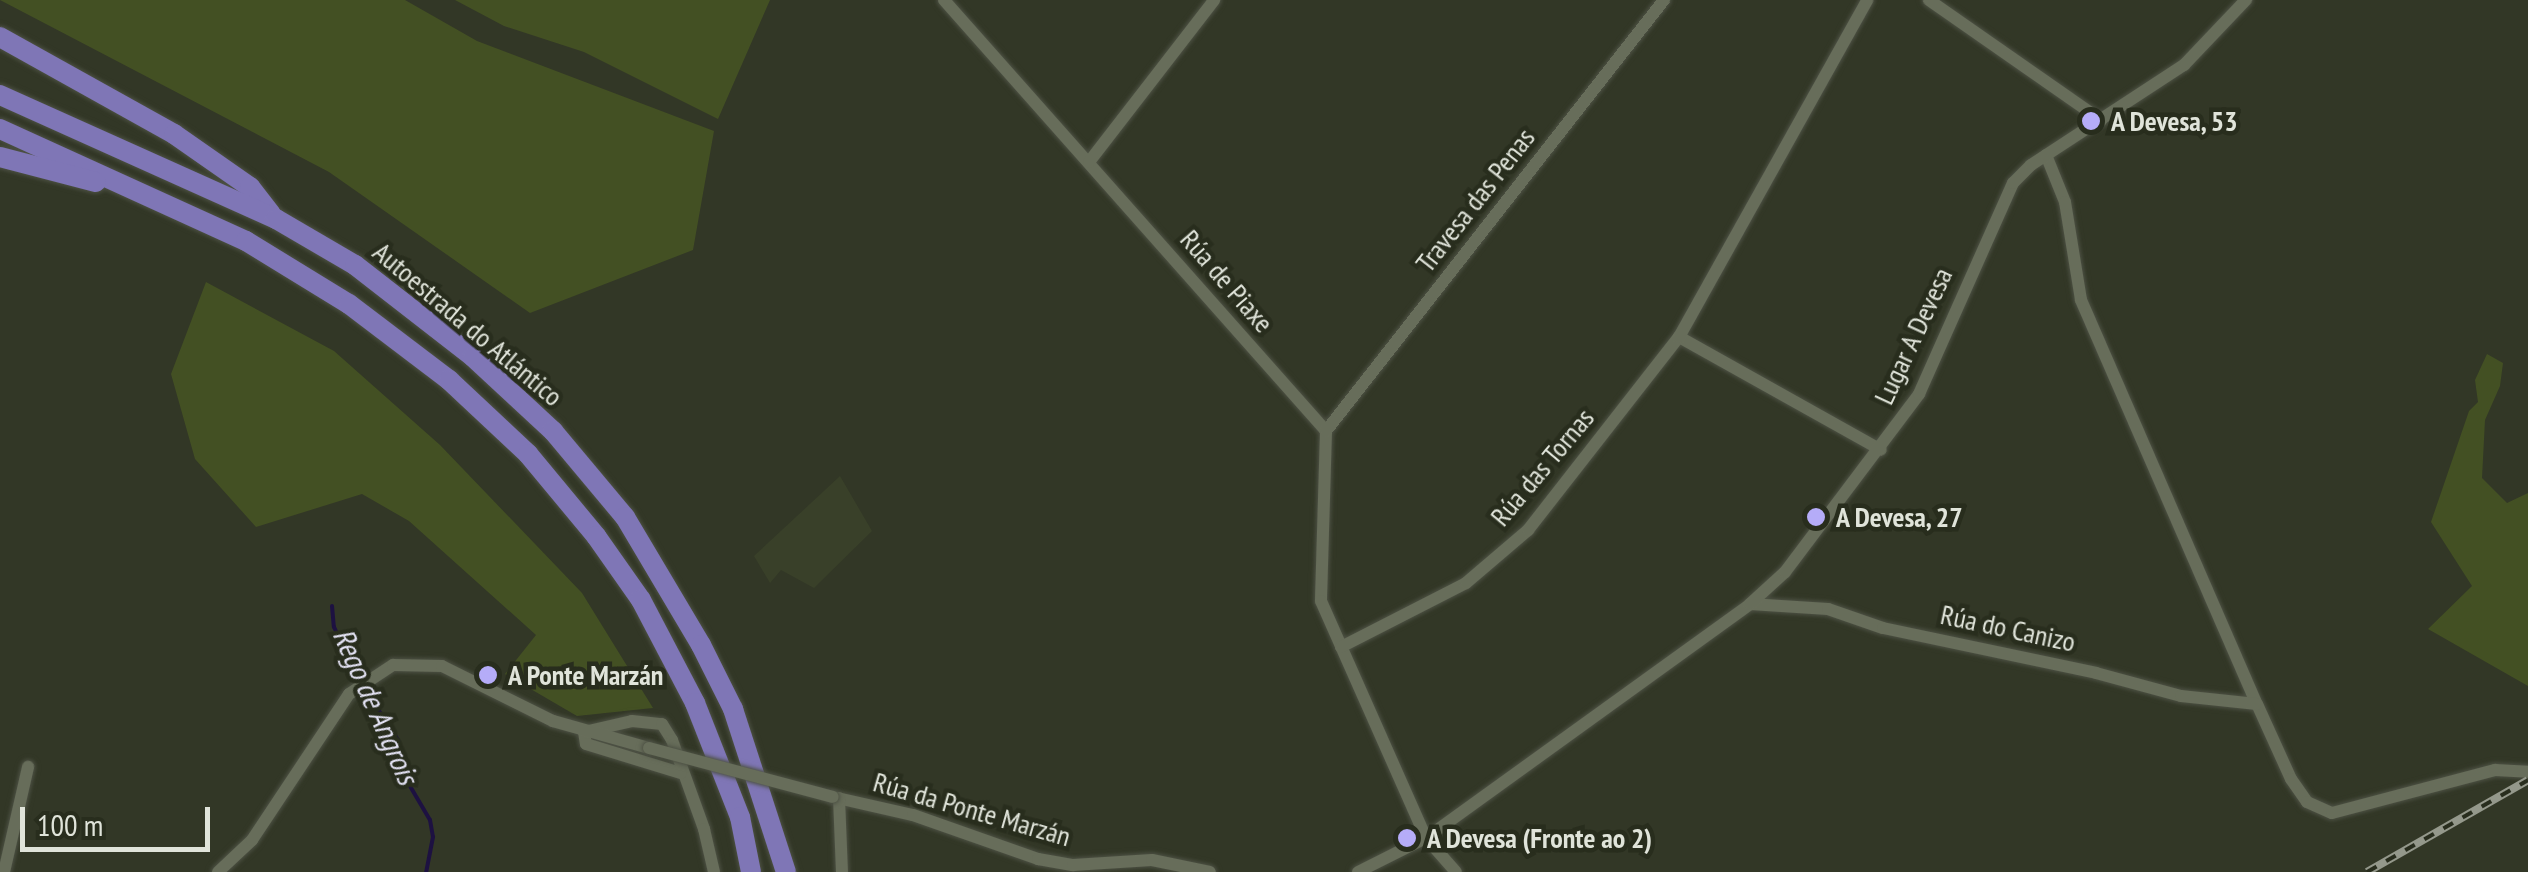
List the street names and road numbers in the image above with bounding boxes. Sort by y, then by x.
street label: Travesa das Penas [1408,121,1542,279]
street label: Rúa de Piaxe [1173,223,1281,339]
street label: Autoestrada do Atlántico [366,235,570,413]
street label: Lugar A Devesa [1866,262,1960,410]
street label: Rúa das Tornas [1483,401,1601,533]
street label: Rúa do Canizo [1938,597,2078,659]
street label: Rúa da Ponte Marzán [870,765,1074,853]

